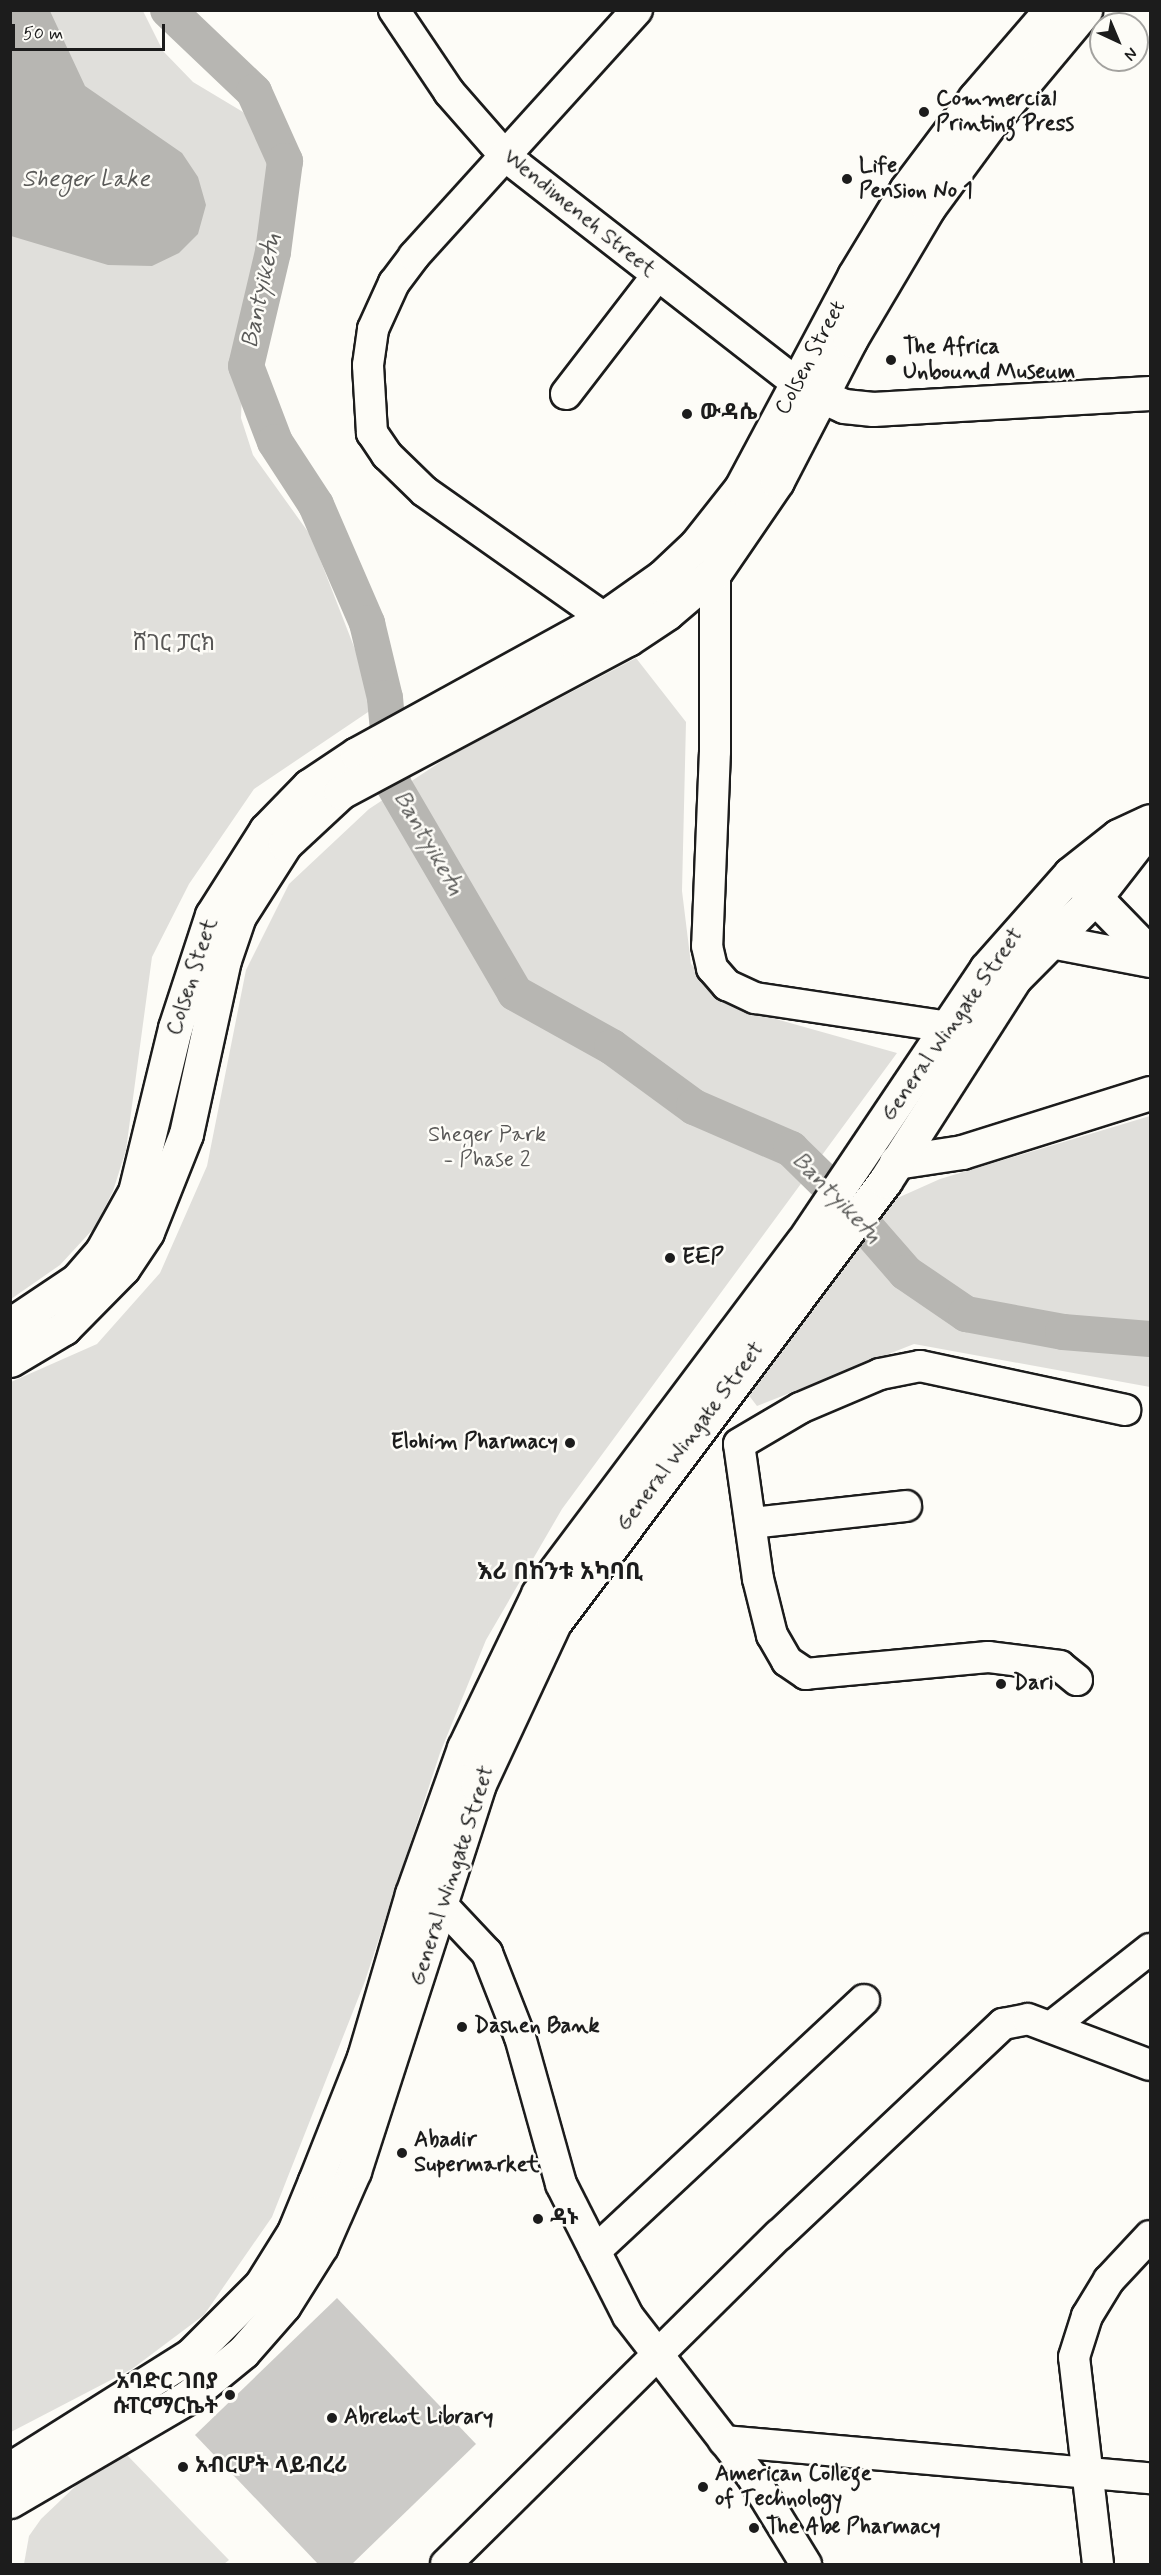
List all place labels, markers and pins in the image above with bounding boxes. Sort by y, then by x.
place label: Commercial Printing Press [936,86,1072,138]
marker: Commercial Printing Press [917,105,931,119]
place label: Life Pension No 1 [859,153,972,204]
marker: Life Pension No 1 [840,172,854,186]
place label: The Africa Unbound Museum [903,334,1082,386]
marker: The Africa Unbound Museum [884,353,898,367]
place label: ውዳሴ [700,401,757,427]
marker: ውዳሴ [678,405,696,423]
place label: EEP [682,1245,724,1271]
marker: EEP [663,1251,677,1265]
place label: Elohim Pharmacy [391,1430,558,1456]
marker: Elohim Pharmacy [563,1436,577,1450]
place label: Dari [1013,1671,1054,1697]
marker: Dari [994,1677,1008,1691]
place label: Dashen Bank [474,2014,595,2040]
marker: Dashen Bank [455,2020,469,2034]
place label: Abadir Supermarket [414,2127,540,2178]
marker: Abadir Supermarket [395,2146,409,2160]
place label: ዳኑ [550,2206,578,2232]
marker: ዳኑ [531,2212,545,2226]
place label: አባድር ገበያ ሱፐርማርኬት [112,2369,218,2420]
marker: አባድር ገበያ ሱፐርማርኬት [223,2388,237,2402]
place label: Abrehot Library [344,2405,499,2431]
marker: Abrehot Library [325,2411,339,2425]
place label: አብርሆት ላይብረሪ [195,2454,347,2480]
marker: አብርሆት ላይብረሪ [176,2460,190,2474]
place label: American College of Technology [715,2461,873,2512]
marker: American College of Technology [696,2480,710,2494]
place label: The Abe Pharmacy [766,2515,941,2541]
marker: The Abe Pharmacy [747,2521,761,2535]

